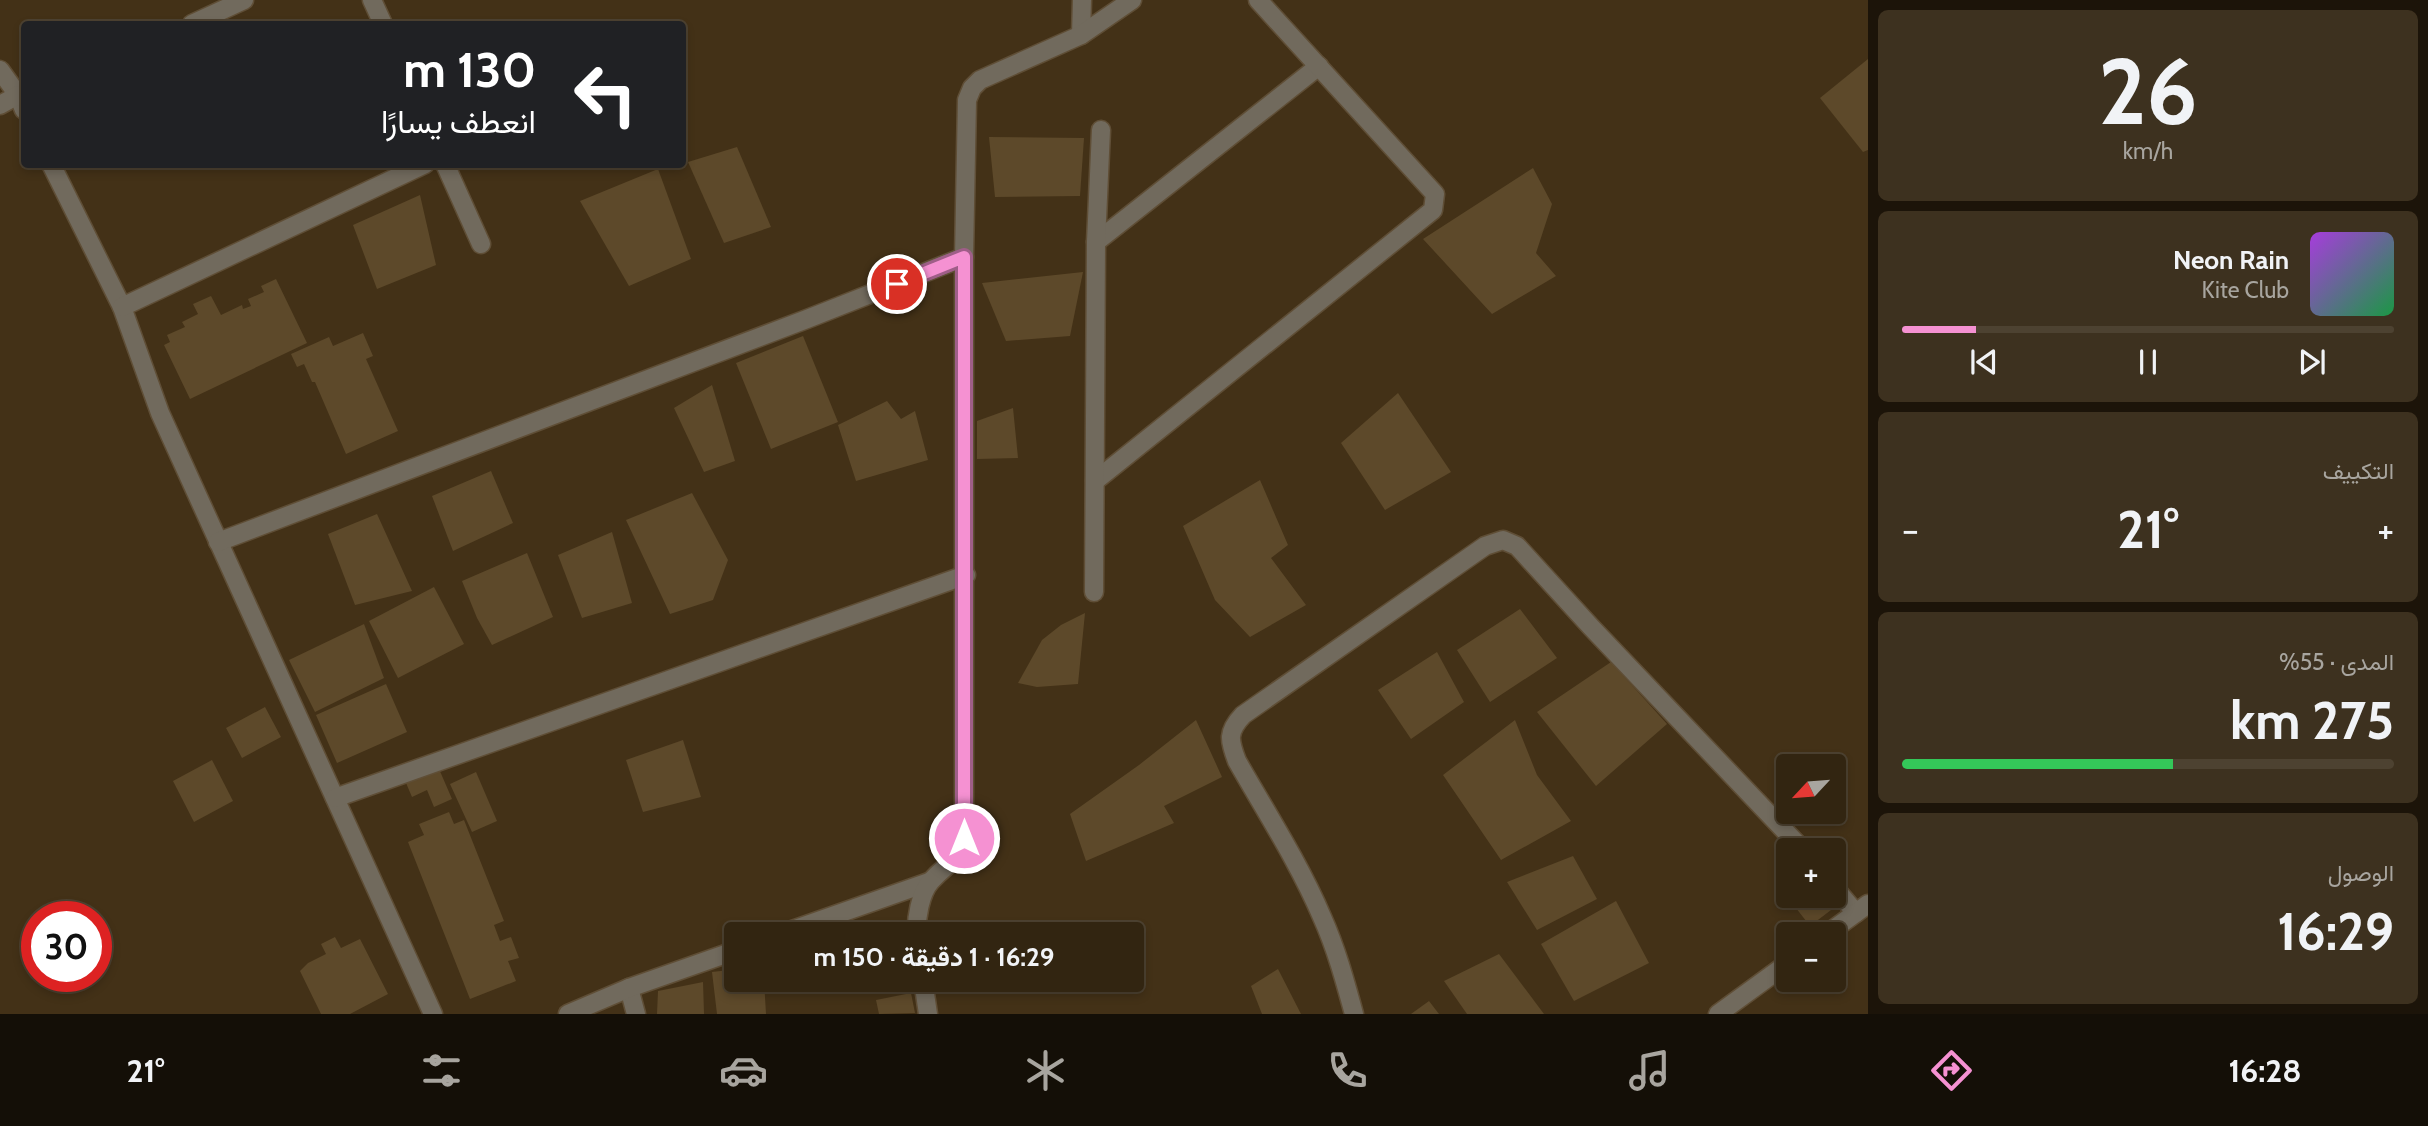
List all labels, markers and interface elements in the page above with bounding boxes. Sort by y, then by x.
text: 26 [2098,36,2198,147]
text: 130 m [403,40,536,99]
icon: left [560,49,651,140]
text: انعطف يسارًا [381,102,536,141]
text: km/h [2123,137,2173,165]
text: Neon Rain [2173,244,2289,276]
pin [867,254,927,314]
icon: arrive [878,265,916,303]
text: Kite Club [2202,276,2289,304]
icon: previous [1965,343,2003,381]
icon: pause [2129,343,2167,381]
icon: next [2293,343,2331,381]
text: التكييف [2323,457,2394,485]
text: 21° [2117,498,2179,561]
text: − [1902,506,1919,553]
text: + [2377,506,2394,553]
text: المدى · 55% [2279,648,2394,676]
text: 275 km [2230,689,2394,752]
north arrow [1776,754,1846,824]
map controls [1776,754,1846,992]
position arrow [927,801,1001,875]
button: + [1776,838,1846,908]
text: الوصول [2328,859,2394,887]
text: 16:29 [2277,900,2394,963]
speed limit sign: 30 [21,901,112,992]
button: − [1776,922,1846,992]
text: 16:29 · 1 دقيقة · 150 m [814,941,1054,973]
icon: filters [417,1046,466,1095]
icon: car [719,1046,768,1095]
icon: climate [1021,1046,1070,1095]
icon: phone [1323,1046,1372,1095]
icon: music [1625,1046,1674,1095]
icon: directions [1927,1046,1976,1095]
text: 21° [127,1051,165,1090]
text: 16:28 [2228,1051,2302,1090]

